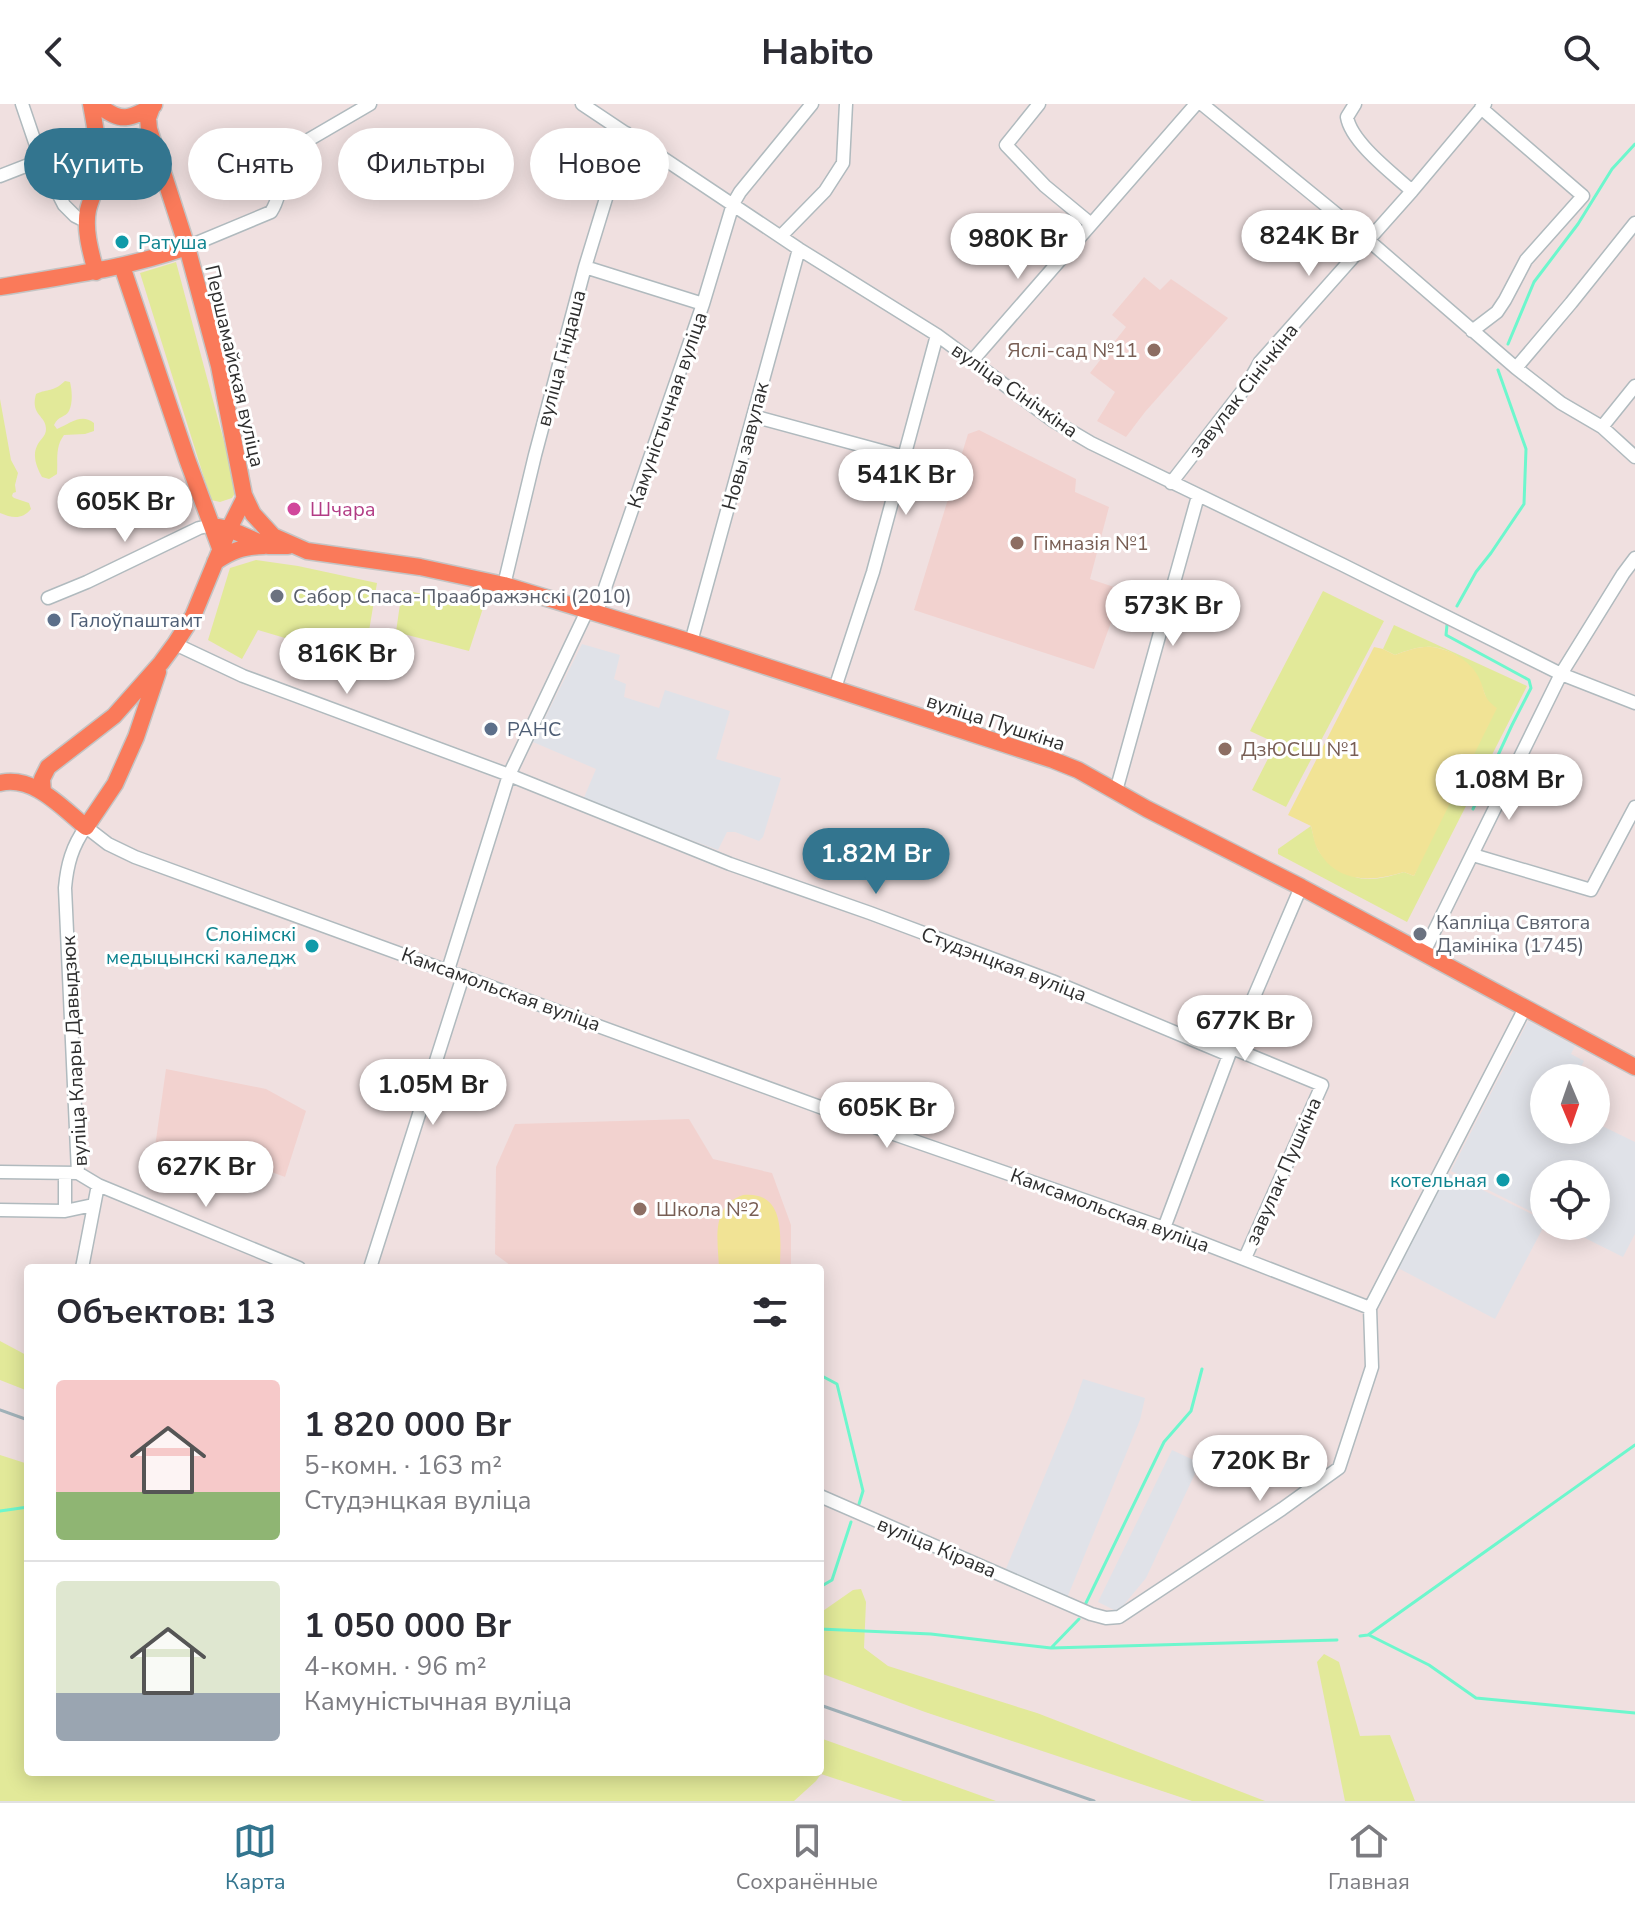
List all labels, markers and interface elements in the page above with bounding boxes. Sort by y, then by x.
text: Habito [761,28,874,77]
icon: back [32,30,76,74]
icon: search [1559,30,1603,74]
chip: Купить [24,128,172,200]
chip: Снять [188,128,322,200]
chip: Фильтры [338,128,514,200]
chip: Новое [530,128,669,200]
pin: 824K Br [1235,210,1383,278]
pin: 980K Br [944,213,1092,281]
text: 824K Br [1259,218,1359,253]
text: 980K Br [968,221,1068,256]
place label: Ратуша [138,229,207,256]
marker: Ратуша [113,233,131,251]
street label: Першамайская вуліца [198,262,271,470]
street label: вуліца Гнідаша [530,287,593,429]
street label: Камуністычная вуліца [621,308,714,512]
street label: завулак Сінічкіна [1182,318,1304,463]
street label: вуліца Сінічкіна [946,337,1083,444]
place label: Яслі-сад №11 [1007,337,1138,364]
marker: Яслі-сад №11 [1145,341,1163,359]
street label: Новы завулак [715,379,776,513]
pin: 541K Br [832,449,980,517]
text: 541K Br [856,457,956,492]
pin: 605K Br [51,476,199,544]
text: 605K Br [75,484,175,519]
place label: Шчара [310,496,376,523]
marker: Шчара [285,500,303,518]
place label: Гімназія №1 [1033,530,1149,557]
marker: Гімназія №1 [1008,534,1026,552]
pin: 573K Br [1099,580,1247,648]
place label: Сабор Спаса-Праабражэнскі (2010) [293,583,632,610]
marker: Сабор Спаса-Праабражэнскі (2010) [268,587,286,605]
text: 573K Br [1123,588,1223,623]
place label: Галоўпаштамт [70,607,202,634]
marker: Галоўпаштамт [45,611,63,629]
pin: 816K Br [273,628,421,696]
text: 816K Br [297,636,397,671]
street label: вуліца Пушкіна [923,687,1069,758]
place label: РАНС [507,716,561,743]
marker: РАНС [482,720,500,738]
place label: ДзЮСШ №1 [1241,736,1360,763]
marker: ДзЮСШ №1 [1216,740,1234,758]
pin: 1.08M Br [1426,754,1592,822]
text: 1.08M Br [1454,762,1564,797]
pin: 1.82M Br [793,828,959,896]
text: 1.82M Br [821,836,931,871]
place label: Капліца Святога Дамініка (1745) [1436,909,1590,959]
street label: Студэнцкая вуліца [917,920,1090,1008]
place label: Слонімскі медыцынскі каледж [106,921,296,971]
marker: Капліца Святога Дамініка (1745) [1411,925,1429,943]
street label: вуліца Клары Давыдзюк [55,934,94,1167]
marker: Слонімскі медыцынскі каледж [303,937,321,955]
street label: Камсамольская вуліца [397,941,604,1038]
pin: 677K Br [1171,995,1319,1063]
text: 677K Br [1195,1003,1295,1038]
pin: 1.05M Br [350,1059,516,1127]
north arrow [1530,1064,1610,1144]
map controls [1530,1064,1610,1240]
text: 1.05M Br [378,1067,488,1102]
pin: 605K Br [813,1082,961,1150]
text: 605K Br [837,1090,937,1125]
street label: завулак Пушкіна [1239,1093,1328,1249]
pin: 627K Br [132,1141,280,1209]
text: 627K Br [156,1149,256,1184]
button: locate [1530,1160,1610,1240]
street label: Камсамольская вуліца [1006,1162,1213,1259]
place label: котельная [1390,1167,1487,1194]
marker: котельная [1494,1171,1512,1189]
place label: Школа №2 [656,1196,760,1223]
marker: Школа №2 [631,1200,649,1218]
text: Объектов: 13 [56,1289,276,1335]
icon: filters [748,1290,792,1334]
text: 1 820 000 Br [304,1402,511,1448]
icon: home [120,1412,216,1508]
pin: 720K Br [1186,1435,1334,1503]
text: 720K Br [1210,1443,1310,1478]
text: 5-комн. · 163 m² [304,1448,502,1483]
text: Студэнцкая вуліца [304,1483,532,1518]
street label: вуліца Кірава [873,1510,1001,1585]
text: 1 050 000 Br [304,1603,511,1649]
icon: home [120,1613,216,1709]
text: 4-комн. · 96 m² [304,1649,487,1684]
text: Камуністычная вуліца [304,1684,572,1719]
tab: Карта [225,1819,286,1897]
tab: Сохранённые [736,1819,878,1897]
tab: Главная [1328,1819,1410,1897]

